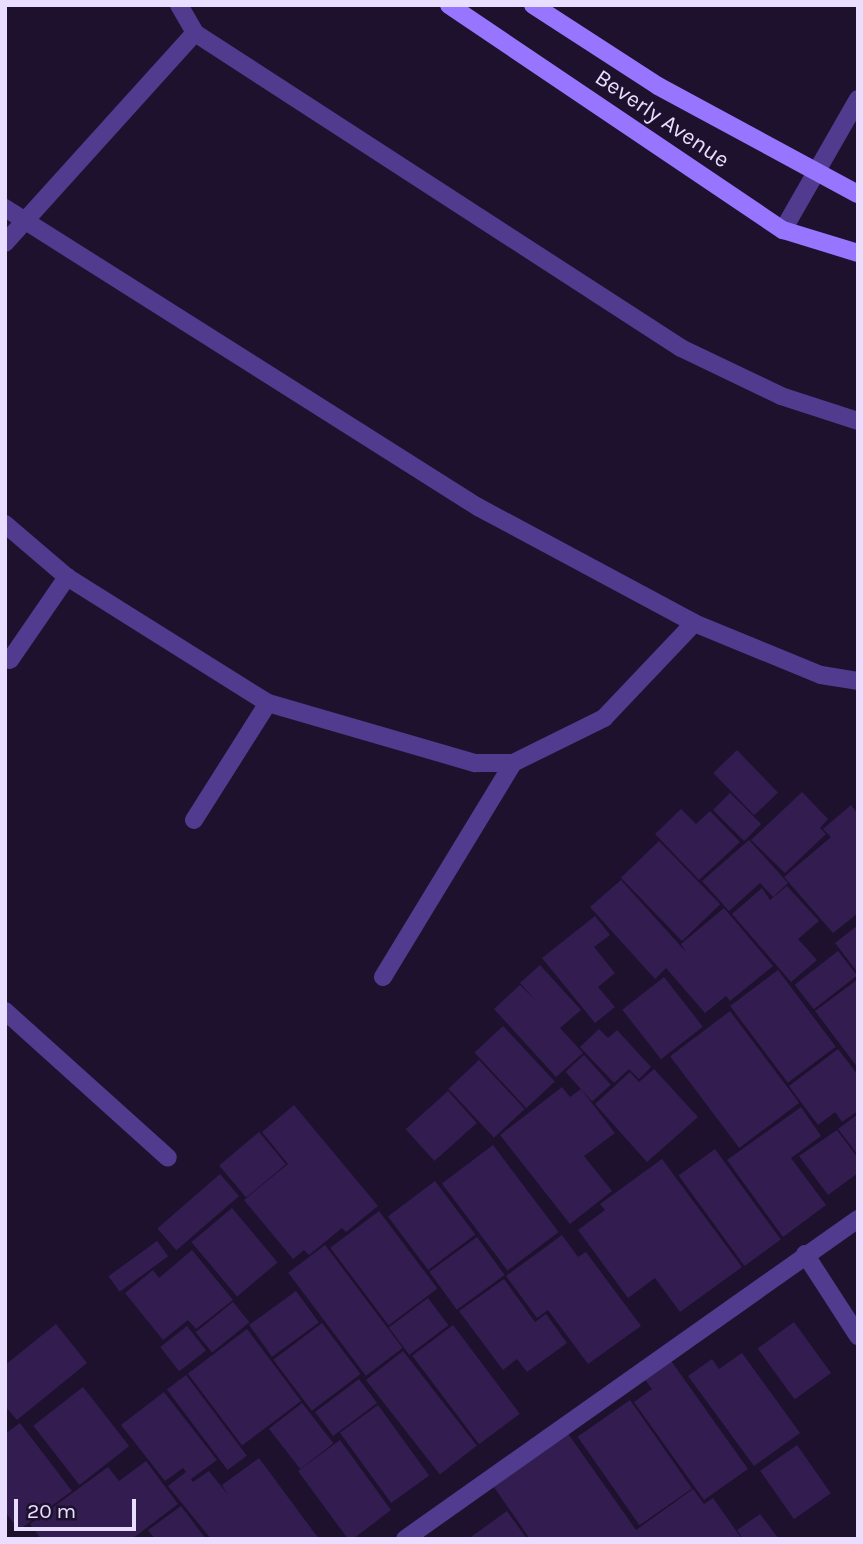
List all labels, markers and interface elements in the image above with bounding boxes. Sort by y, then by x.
street label: Beverly Avenue [590,64,734,174]
scale bar [18,1484,140,1528]
text: 20 m [27,1499,76,1523]

